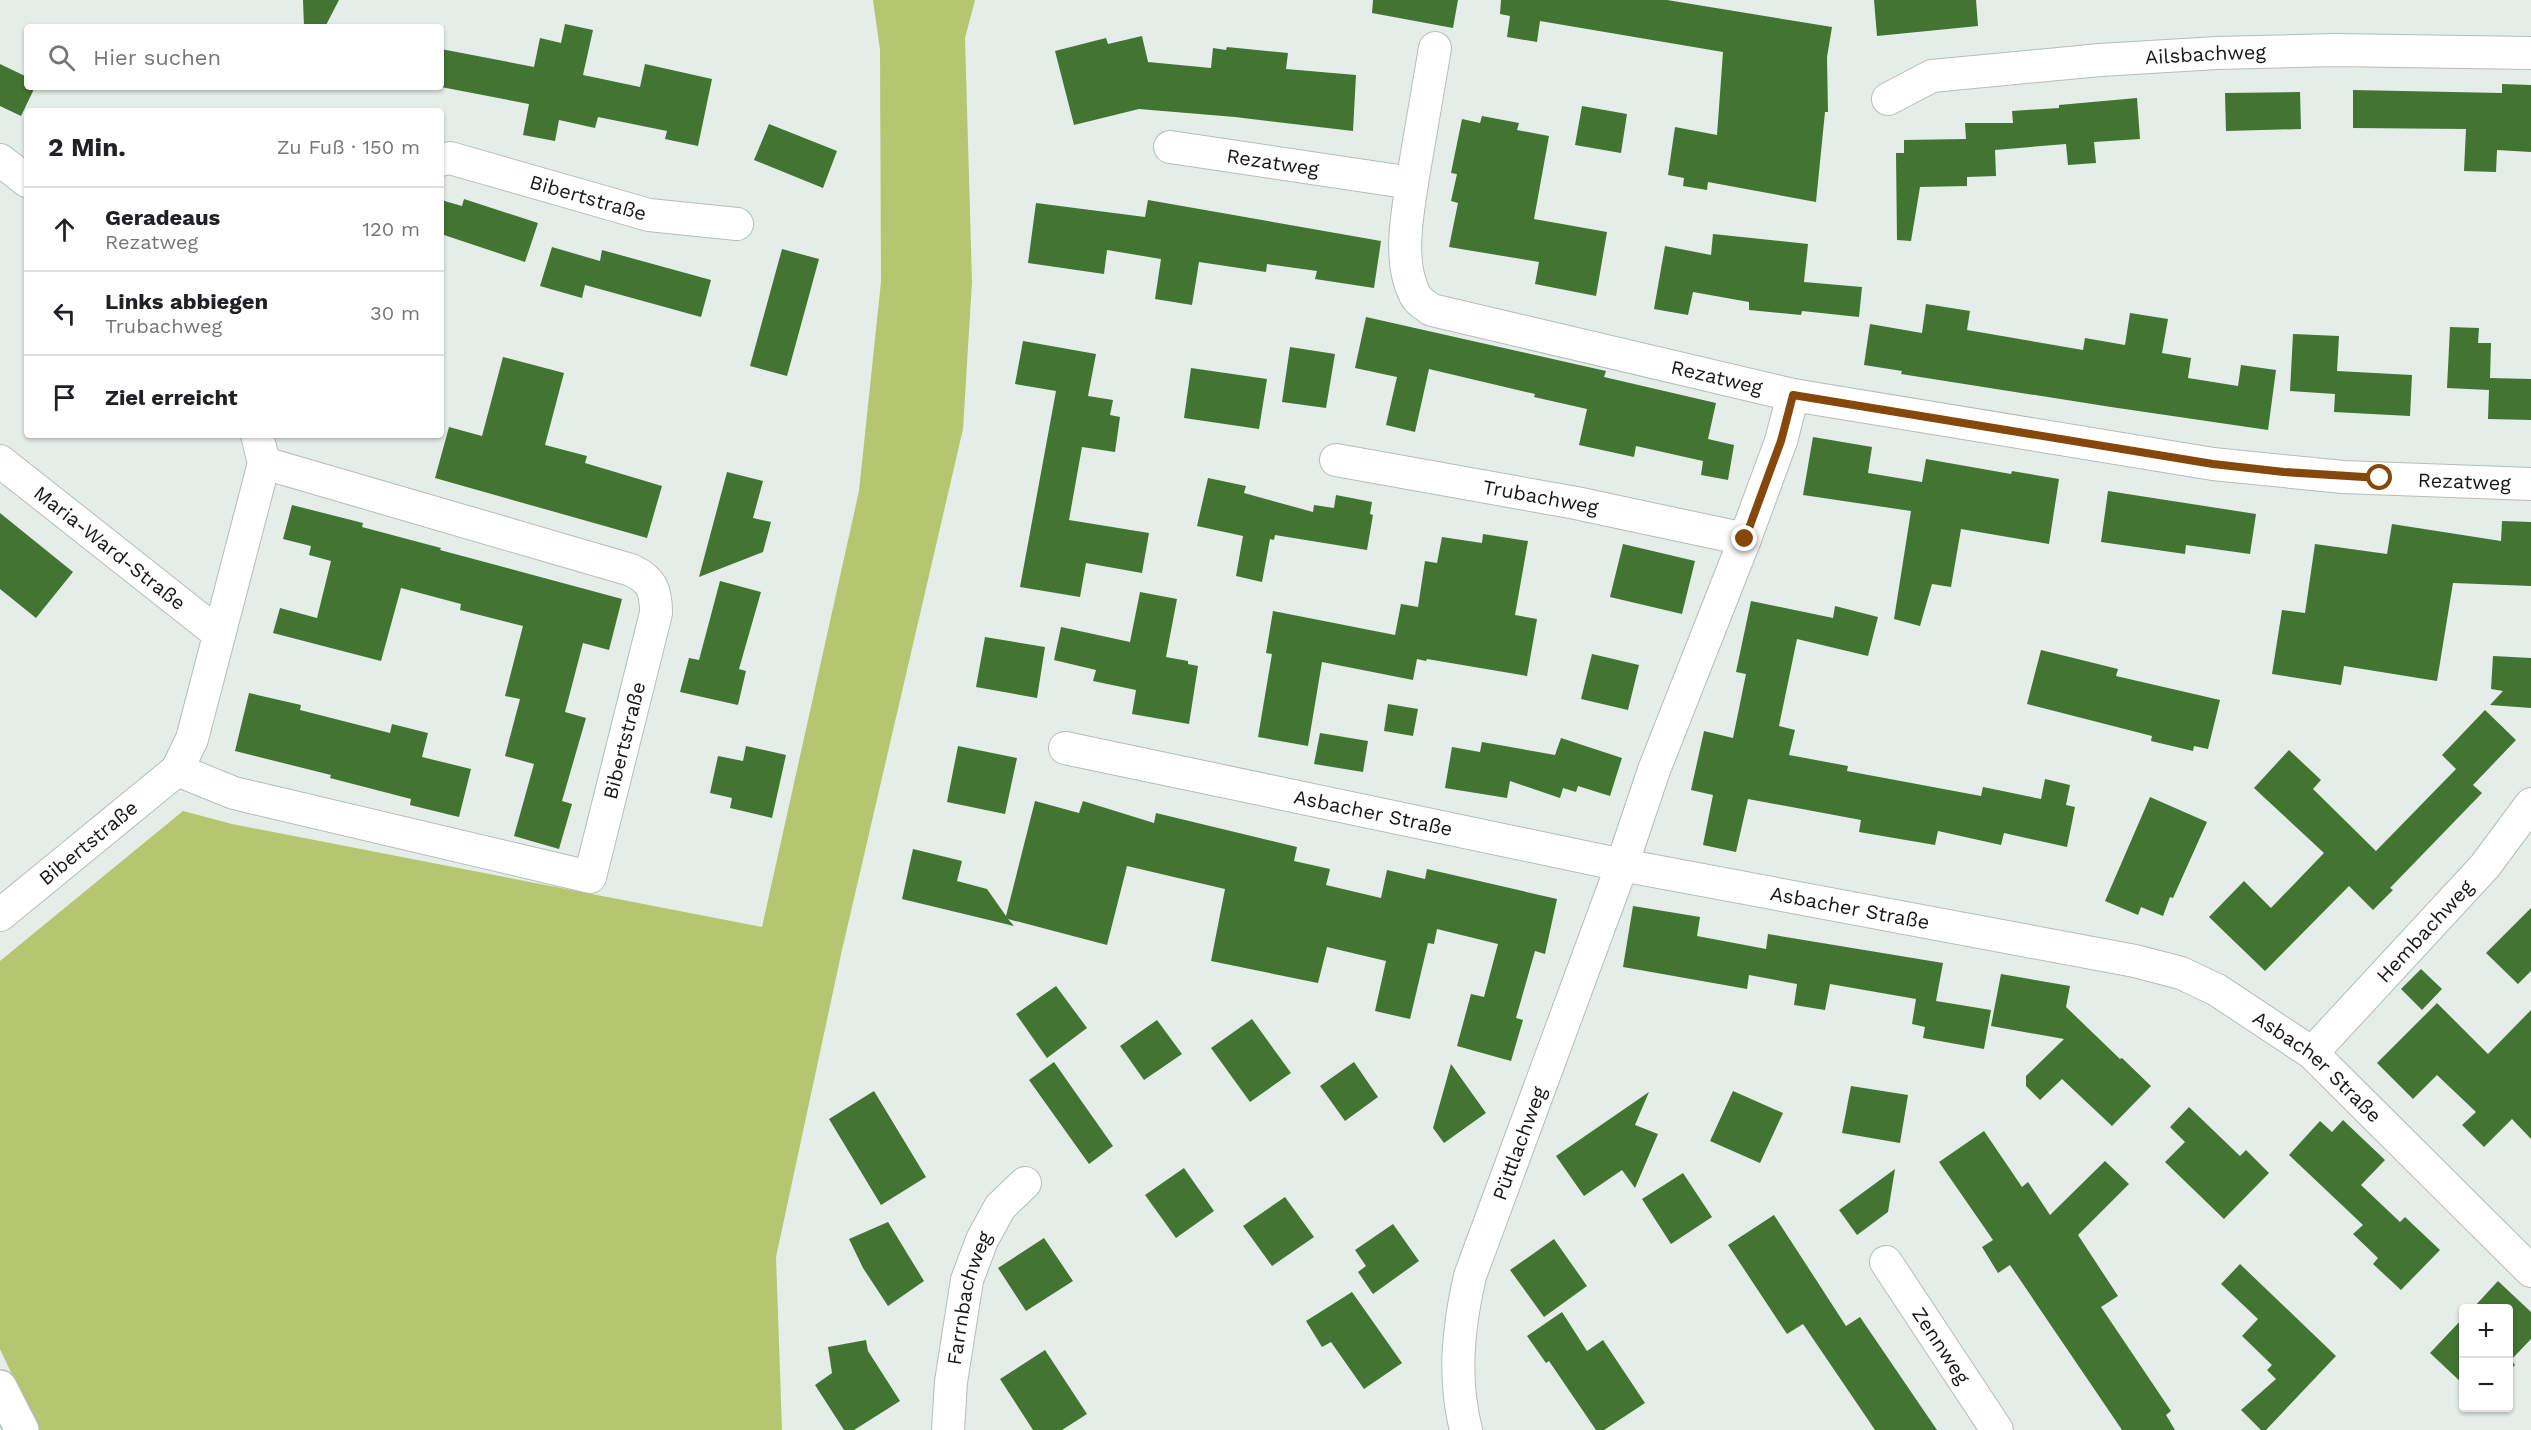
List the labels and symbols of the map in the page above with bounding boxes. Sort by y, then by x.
street label: Ailsbachweg [2144,40,2267,69]
street label: Rezatweg [1225,144,1321,181]
street label: Bibertstraße [527,169,649,226]
street label: Rezatweg [1669,355,1765,399]
route start [2366,464,2392,490]
street label: Rezatweg [2417,468,2512,495]
street label: Trubachweg [1481,475,1601,520]
street label: Maria-Ward-Straße [29,481,190,615]
route end [1731,525,1757,551]
street label: Bibertstraße [598,679,650,802]
street label: Asbacher Straße [1292,784,1455,841]
street label: Bibertstraße [34,795,142,890]
street label: Hembachweg [2371,875,2478,987]
street label: Asbacher Straße [1768,881,1931,934]
street label: Asbacher Straße [2249,1005,2387,1127]
street label: Püttlachweg [1487,1083,1551,1204]
street label: Farrnbachweg [942,1226,997,1367]
street label: Zennweg [1907,1303,1975,1389]

